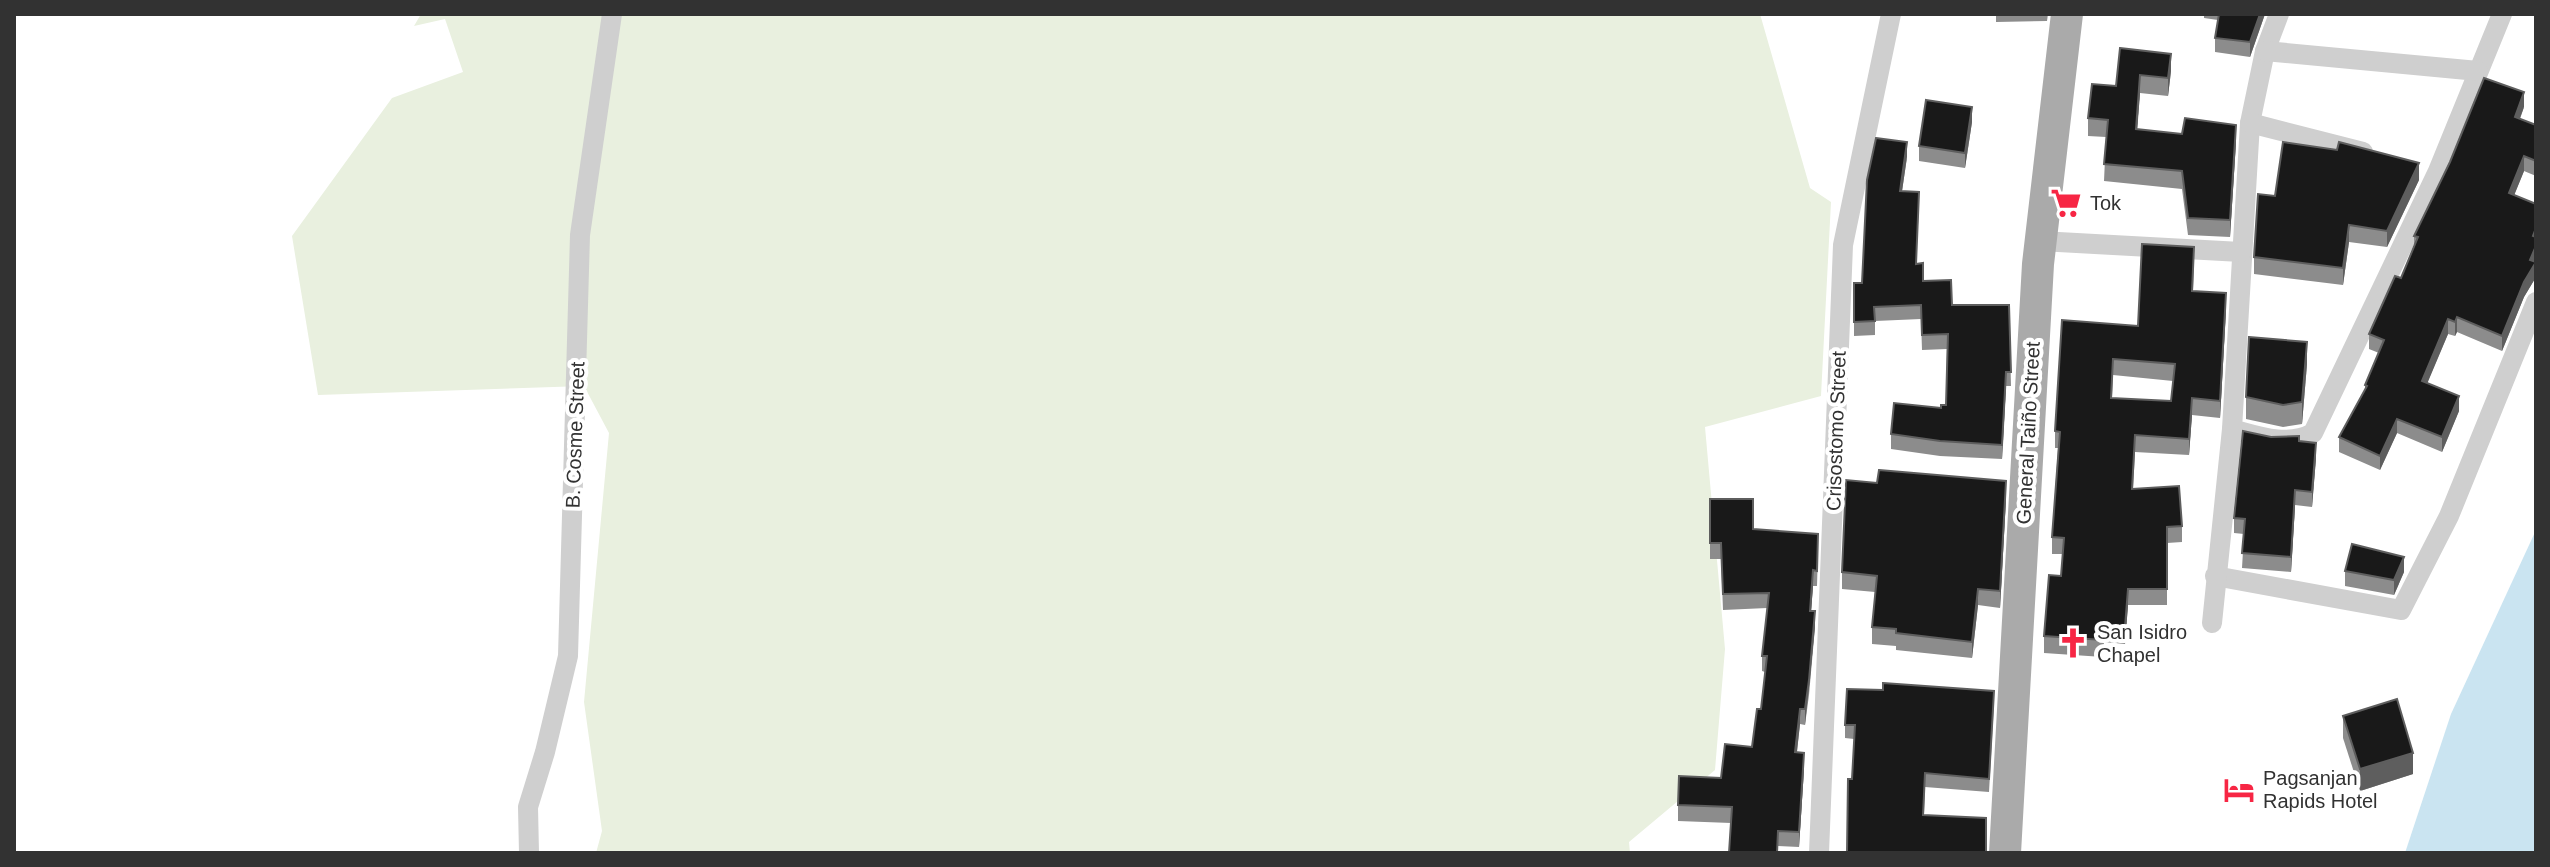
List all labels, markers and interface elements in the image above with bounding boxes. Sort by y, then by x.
supermarket icon: Tok [2049,186,2083,220]
place label: Tok [2090,192,2122,214]
street label: General Taiño Street [2012,341,2044,525]
street label: Crisostomo Street [1822,350,1850,511]
street label: B. Cosme Street [561,361,589,509]
place label: San Isidro Chapel [2097,621,2187,666]
church icon: San Isidro Chapel [2056,626,2090,660]
place label: Pagsanjan Rapids Hotel [2263,767,2378,812]
hotel icon: Pagsanjan Rapids Hotel [2222,773,2256,807]

